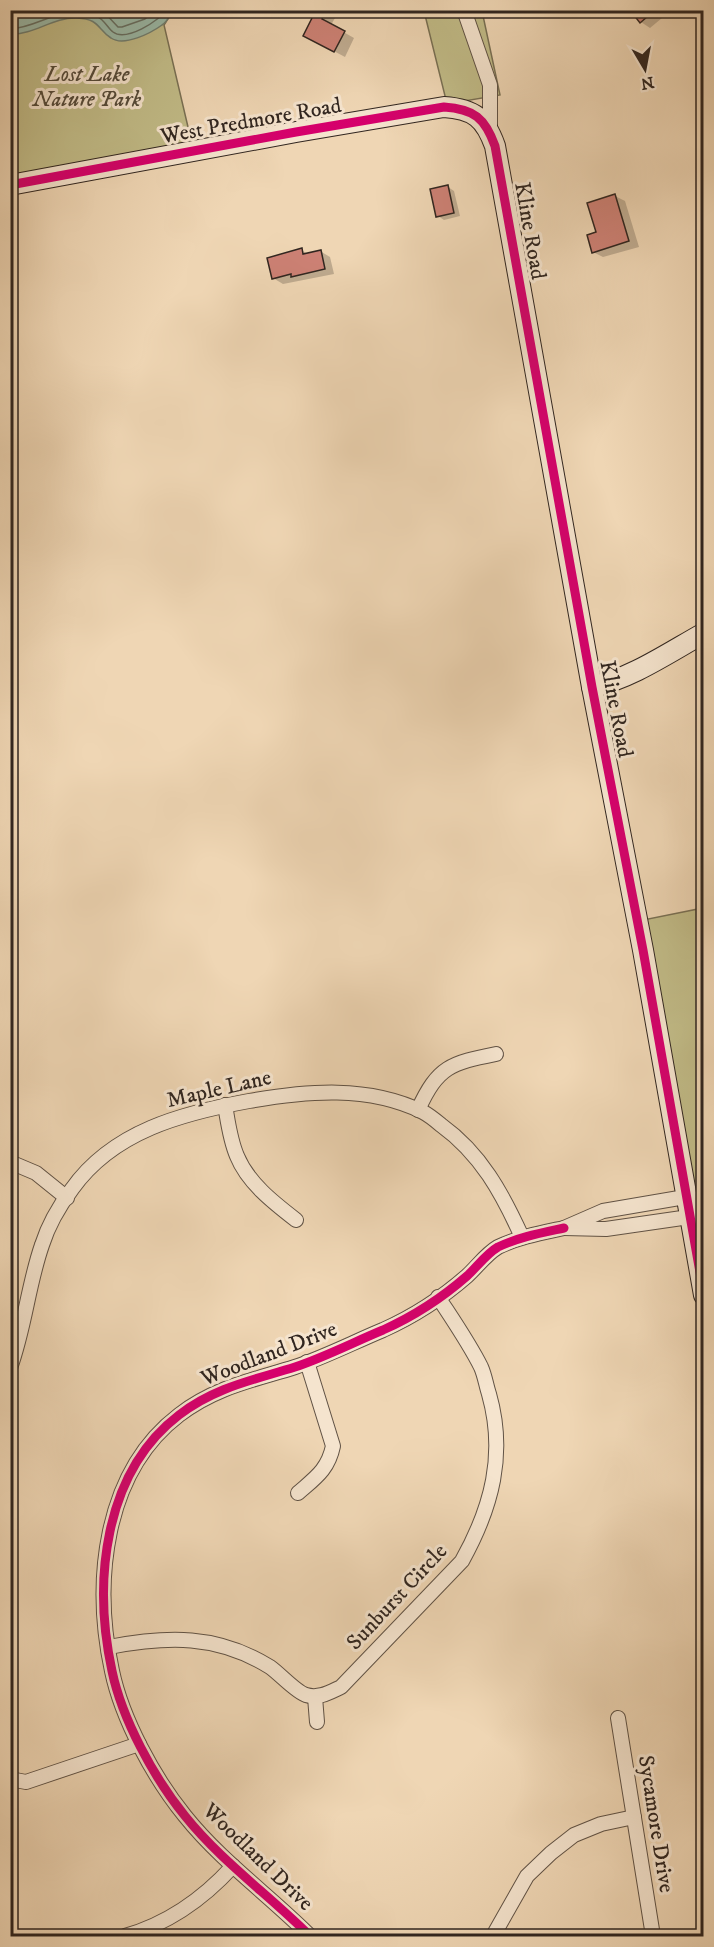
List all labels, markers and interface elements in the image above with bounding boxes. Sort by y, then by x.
north arrow [615,39,675,99]
park label: Lost Lake Nature Park [31,61,142,113]
text: N [639,72,656,94]
street label: West Predmore Road [158,92,343,150]
street label: Kline Road [508,180,552,282]
street label: Kline Road [593,658,639,760]
street label: Maple Lane [164,1064,274,1114]
street label: Woodland Drive [196,1316,341,1393]
street label: Sunburst Circle [341,1538,453,1656]
street label: Sycamore Drive [632,1753,680,1895]
street label: Woodland Drive [196,1797,319,1917]

